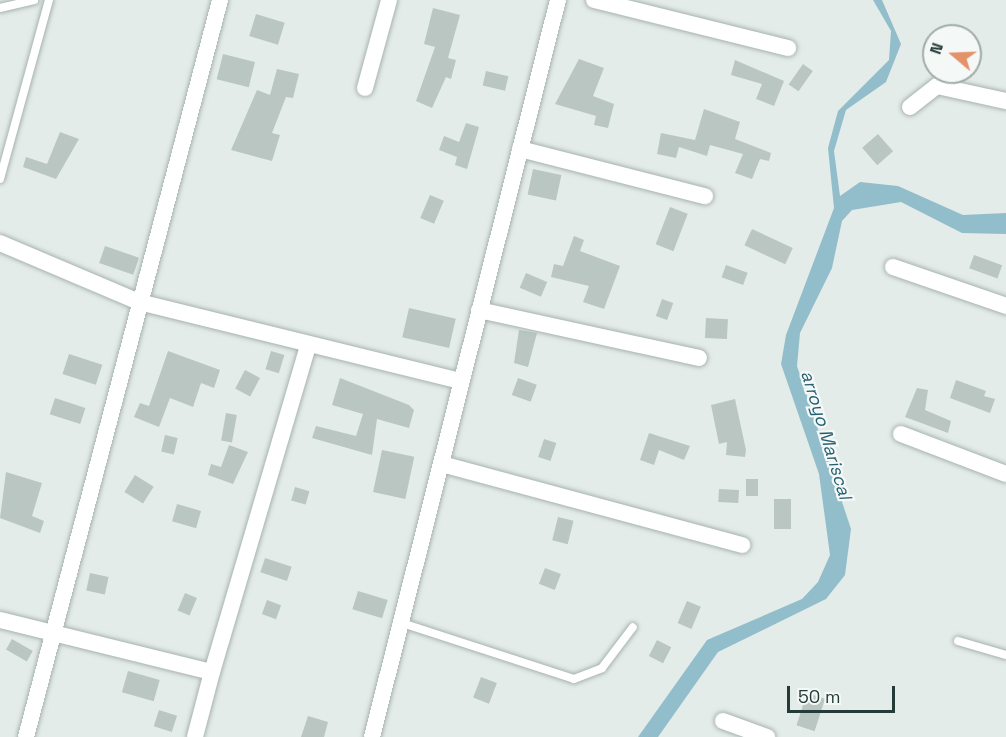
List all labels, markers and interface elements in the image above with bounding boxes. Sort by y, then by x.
north arrow [922,24,982,84]
text: N [925,40,948,57]
water label: arroyo Mariscal [796,368,856,502]
scale bar [790,674,898,712]
text: 50 m [798,685,840,708]

